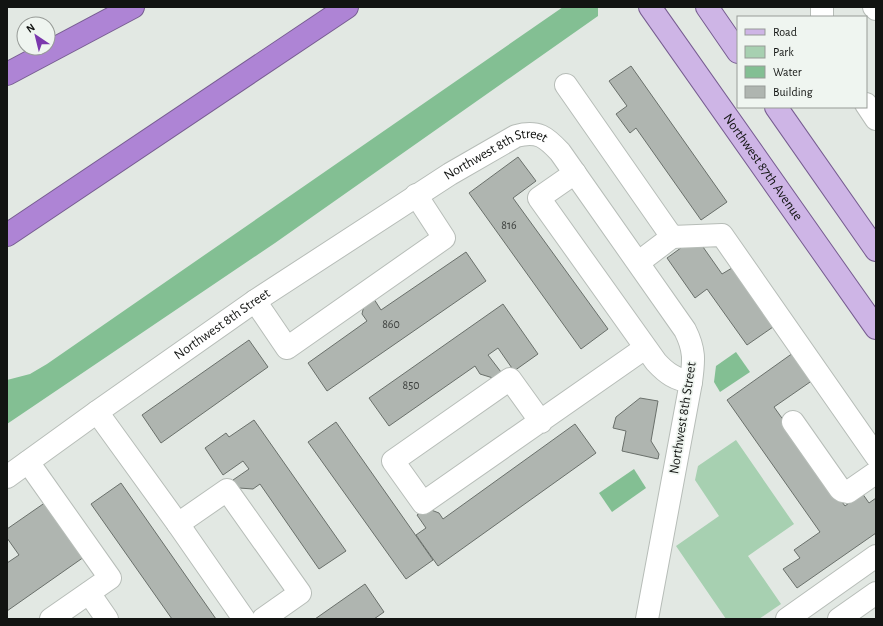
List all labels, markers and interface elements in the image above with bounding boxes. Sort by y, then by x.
north arrow [16,16,56,56]
legend [737,16,867,108]
text: N [24,22,37,35]
text: Road [773,26,797,38]
text: Park [773,46,794,58]
text: Water [773,66,802,78]
text: Building [773,86,813,98]
street label: Northwest 87th Avenue [721,111,805,223]
street label: Northwest 8th Street [442,127,551,183]
house number: 816 [501,219,517,231]
street label: Northwest 8th Street [172,286,273,362]
house number: 860 [382,318,400,330]
street label: Northwest 8th Street [667,360,699,475]
house number: 850 [402,379,420,391]

